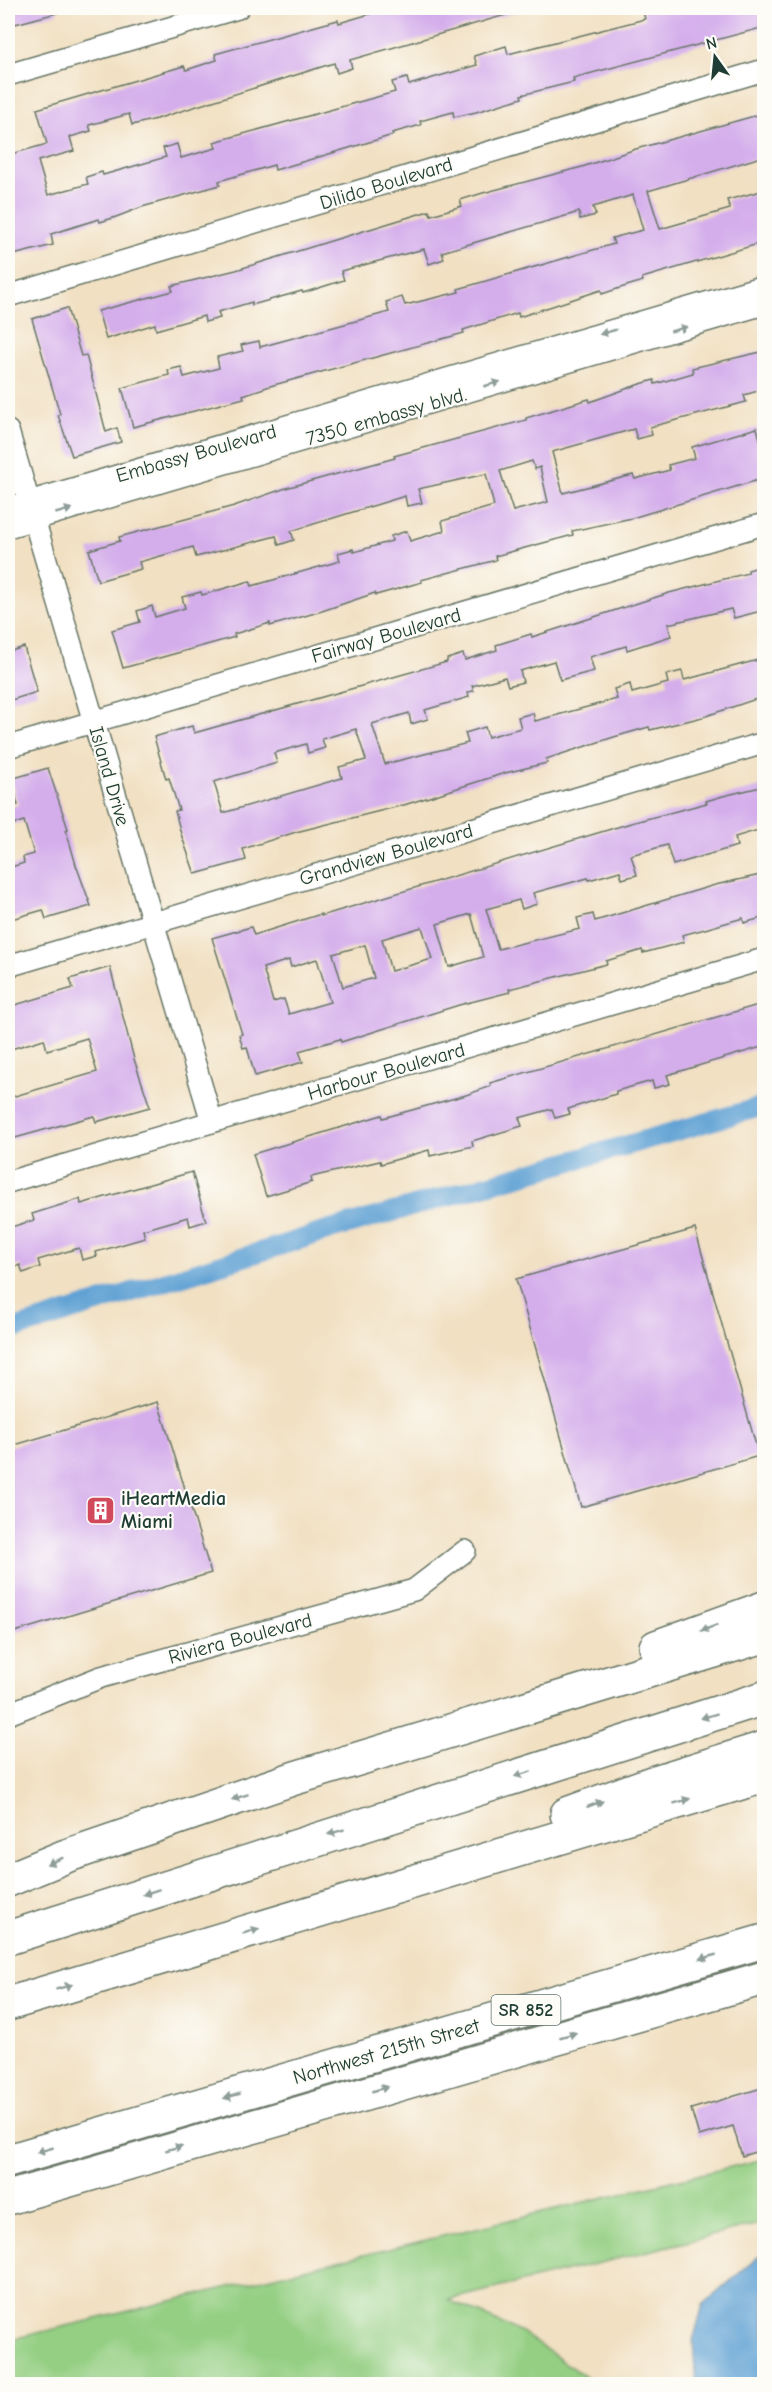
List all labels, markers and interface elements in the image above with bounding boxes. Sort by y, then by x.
north arrow [685,27,745,87]
text: N [704,33,719,54]
street label: Dilido Boulevard [317,152,455,215]
one-way arrow [671,324,689,333]
one-way arrow [599,328,617,337]
one-way arrow [483,379,501,388]
street label: 7350 embassy blvd. [303,383,469,450]
street label: Embassy Boulevard [113,420,279,487]
one-way arrow [55,505,73,515]
street label: Fairway Boulevard [309,603,464,668]
street label: Island Drive [84,724,135,828]
street label: Grandview Boulevard [297,819,475,890]
street label: Harbour Boulevard [305,1038,467,1105]
place label: iHeartMedia Miami [121,1487,226,1533]
building icon: iHeartMedia Miami [84,1494,116,1526]
street label: Riviera Boulevard [166,1608,314,1669]
one-way arrow [700,1623,718,1633]
one-way arrow [700,1712,718,1721]
one-way arrow [514,1770,532,1779]
one-way arrow [231,1792,249,1802]
one-way arrow [673,1796,691,1805]
one-way arrow [586,1799,604,1808]
one-way arrow [327,1828,345,1837]
one-way arrow [46,1856,64,1866]
one-way arrow [142,1888,160,1897]
one-way arrow [242,1926,260,1935]
one-way arrow [699,1953,717,1962]
one-way arrow [55,1982,73,1991]
road number: SR 852 [492,1995,560,2025]
street label: Northwest 215th Street [290,2013,483,2089]
one-way arrow [559,2029,577,2039]
one-way arrow [371,2083,390,2093]
one-way arrow [223,2092,241,2101]
one-way arrow [165,2143,183,2152]
one-way arrow [36,2146,54,2155]

